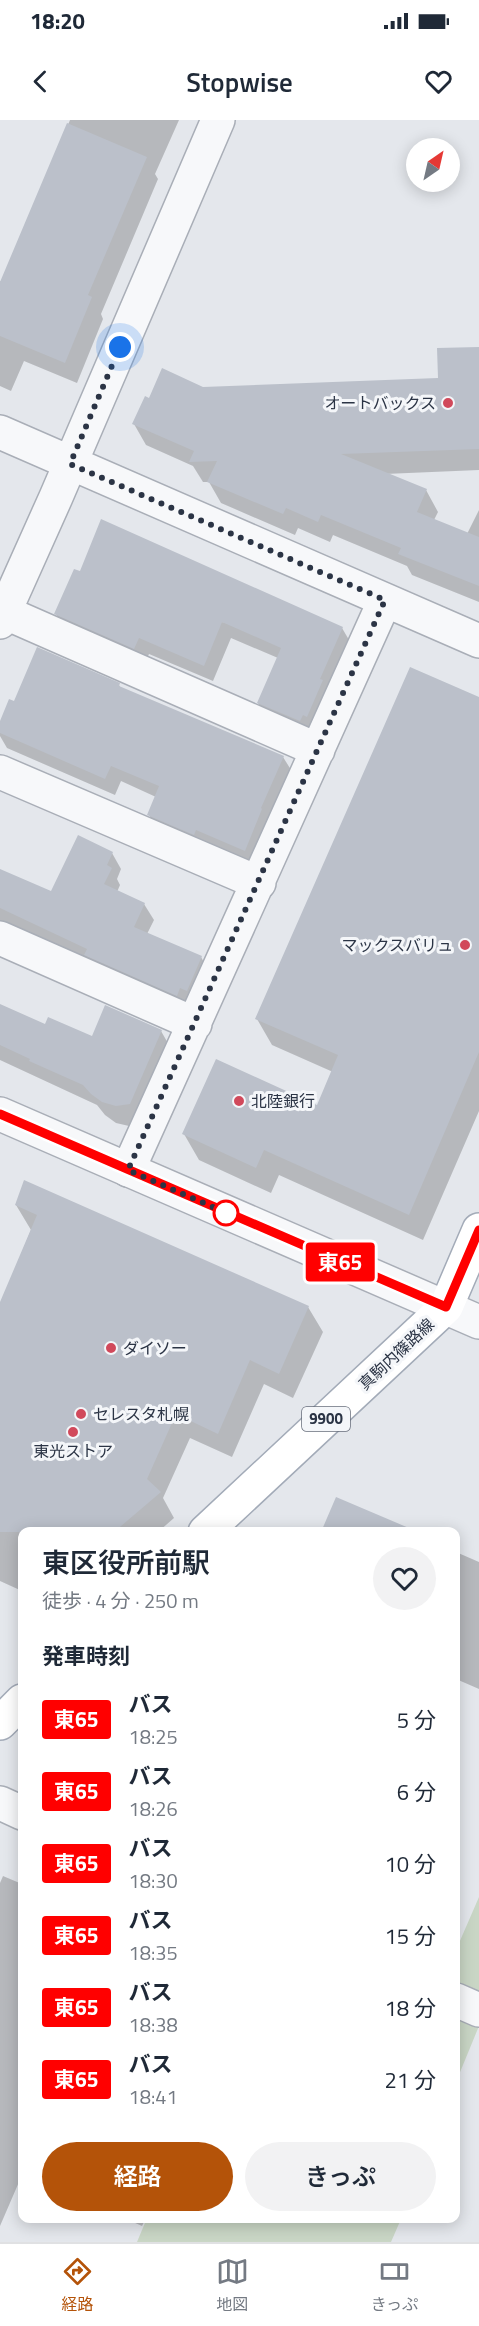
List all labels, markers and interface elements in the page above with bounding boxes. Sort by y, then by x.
text: 18:20 [30,4,85,38]
text: Stopwise [186,61,293,102]
icon: back [24,65,57,98]
icon: heart [422,65,455,98]
north arrow [406,138,460,192]
map controls [406,138,460,192]
your location [105,332,135,362]
place label: オートバックス [324,391,436,415]
marker: オートバックス [441,396,455,410]
place label: マックスバリュ [341,933,453,957]
marker: マックスバリュ [458,938,472,952]
place label: 北陸銀行 [251,1089,315,1113]
marker: 北陸銀行 [232,1094,246,1108]
unlabelled marker [213,1200,239,1226]
line badge: 東65 [306,1242,374,1282]
text: 東65 [318,1246,362,1278]
street label: 真駒内篠路線 [353,1312,439,1396]
place label: ダイソー [123,1336,187,1360]
marker: ダイソー [104,1341,118,1355]
place label: セレスタ札幌 [93,1402,189,1426]
marker: セレスタ札幌 [74,1407,88,1421]
road number: 9900 [302,1407,350,1431]
marker: 東光ストア [66,1425,80,1439]
place label: 東光ストア [33,1439,113,1463]
text: 東区役所前駅 [42,1541,210,1584]
button: heart [373,1547,436,1610]
text: 徒歩 · 4 分 · 250 m [42,1585,199,1616]
text: 発車時刻 [42,1639,130,1673]
text: バス [129,1687,173,1721]
text: 東65 [54,1703,99,1735]
text: 5 分 [397,1703,436,1737]
text: 18:25 [129,1721,178,1752]
text: バス [129,1759,173,1793]
text: 東65 [54,1775,99,1807]
text: 6 分 [397,1775,436,1809]
text: 18:26 [129,1793,178,1824]
text: バス [129,1831,173,1865]
text: 東65 [54,1847,99,1879]
text: 10 分 [385,1847,436,1881]
text: 18:30 [129,1865,178,1896]
text: バス [129,1903,173,1937]
text: 東65 [54,1919,99,1951]
text: 15 分 [385,1919,436,1953]
text: 18:35 [129,1937,178,1968]
text: バス [129,1975,173,2009]
text: 東65 [54,1991,99,2023]
text: 18 分 [385,1991,436,2025]
text: 18:38 [129,2009,178,2040]
text: バス [129,2047,173,2081]
text: 東65 [54,2063,99,2095]
text: 21 分 [385,2063,436,2097]
text: 18:41 [129,2081,178,2112]
button: 経路 [42,2142,233,2211]
button: きっぷ [245,2142,436,2211]
tab: 経路 [61,2255,94,2316]
tab: 地図 [216,2255,249,2316]
tab: きっぷ [371,2255,418,2316]

